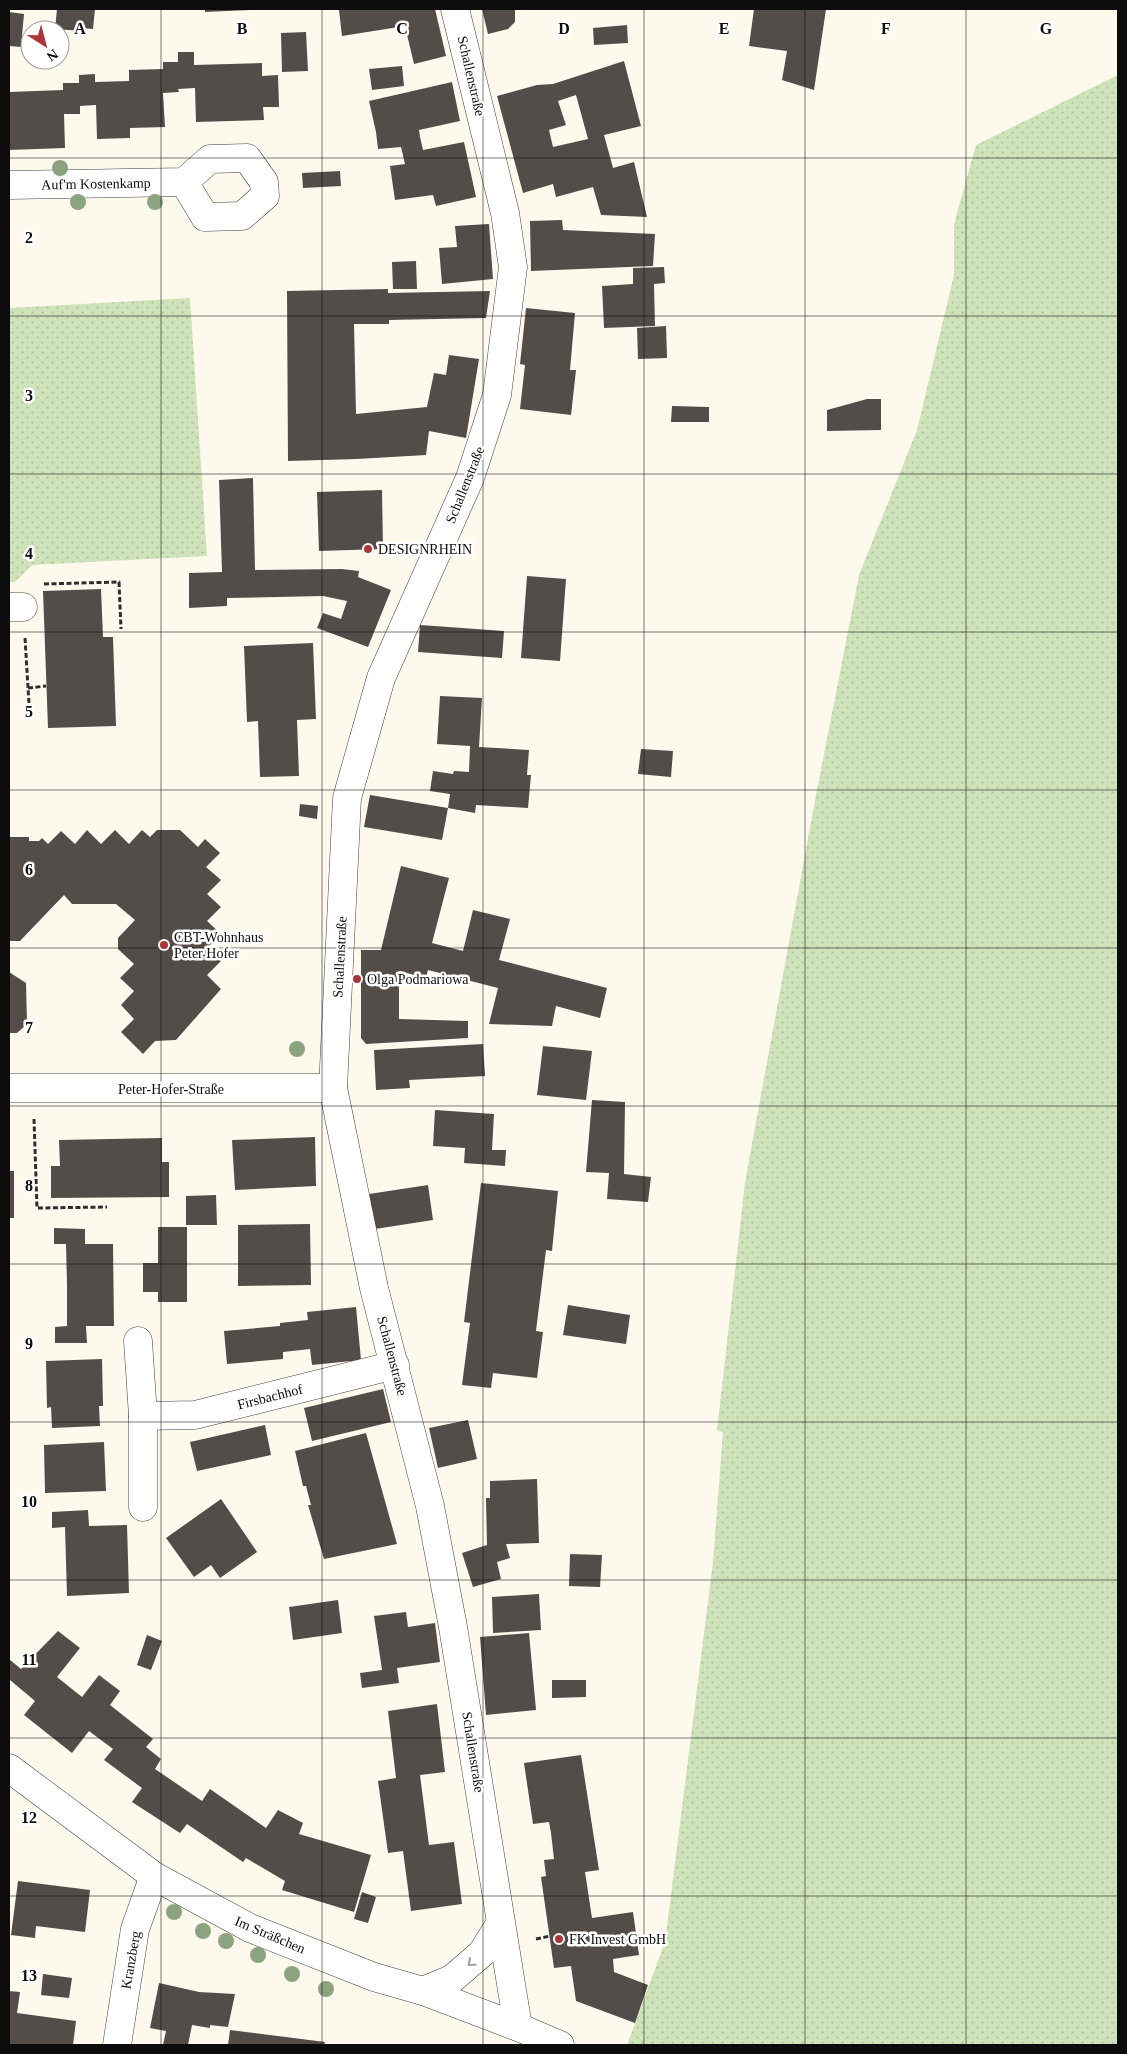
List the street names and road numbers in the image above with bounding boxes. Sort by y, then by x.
street label: Schallenstraße [455,35,487,117]
street label: Auf'm Kostenkamp [41,176,151,192]
street label: Schallenstraße [443,444,487,526]
street label: Schallenstraße [330,916,350,998]
street label: Peter-Hofer-Straße [118,1082,224,1097]
street label: Schallenstraße [374,1315,410,1397]
street label: Firsbachhof [236,1382,305,1412]
street label: Schallenstraße [459,1711,487,1793]
street label: Im Sträßchen [233,1913,307,1957]
street label: Kranzberg [119,1930,143,1990]

